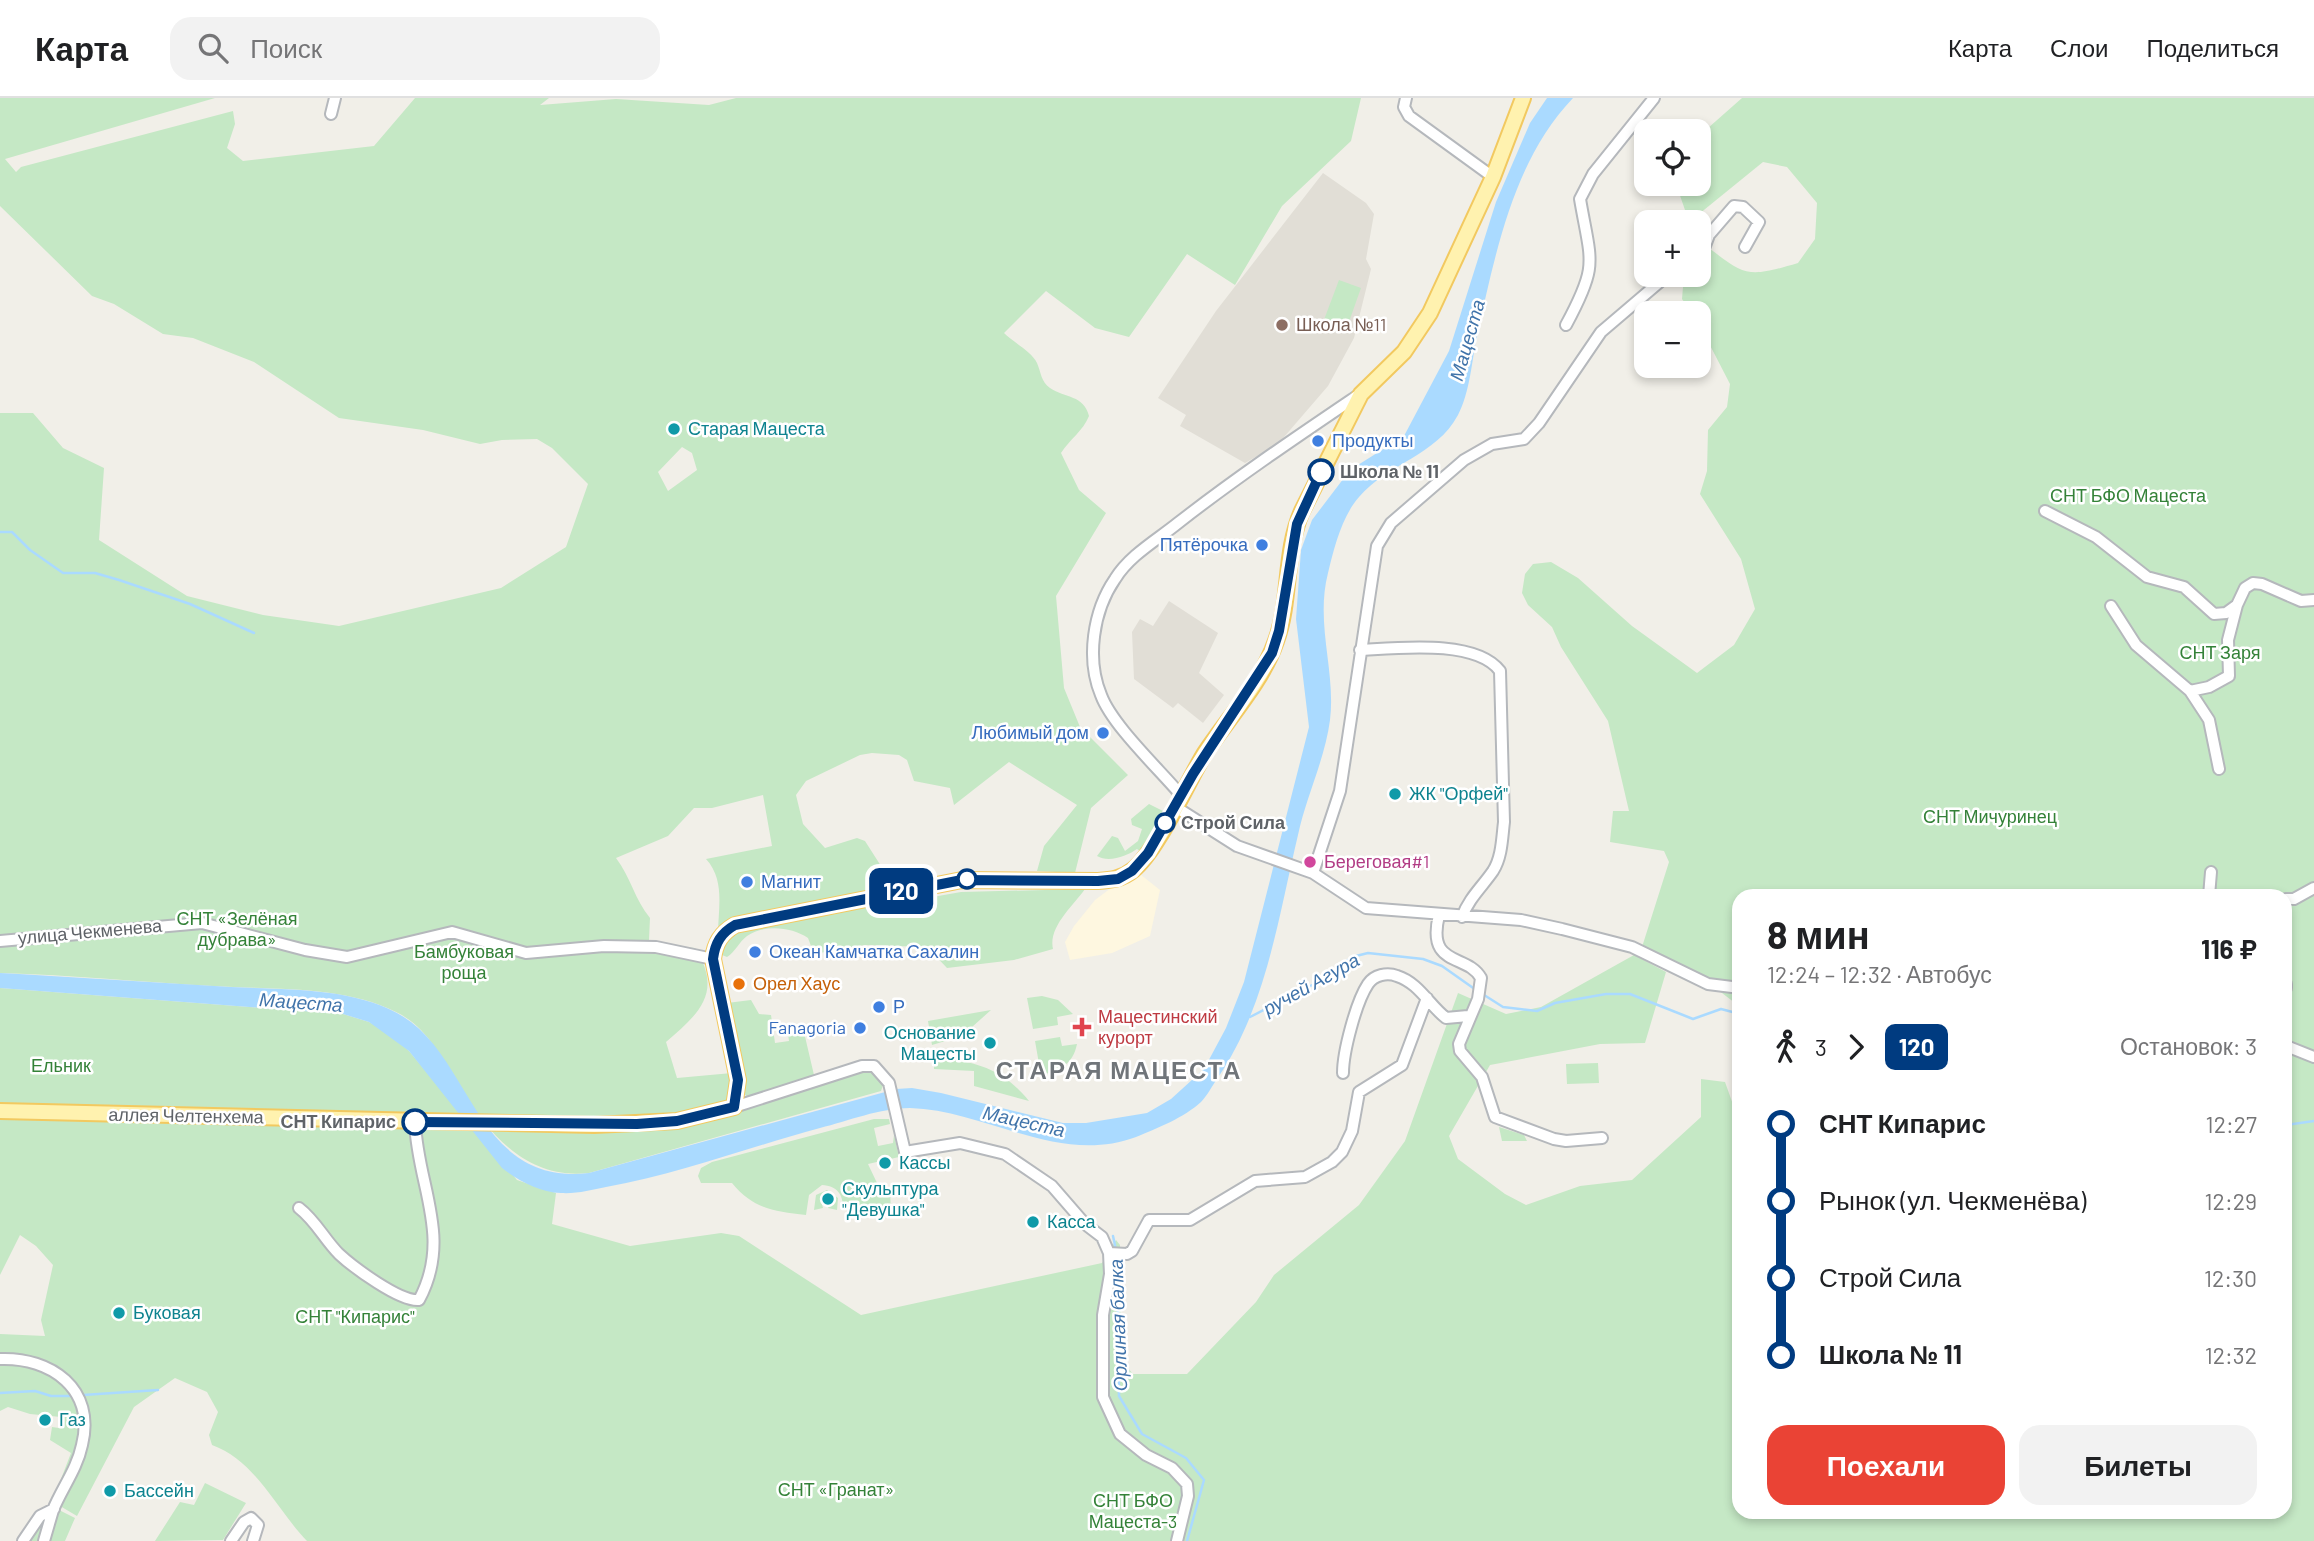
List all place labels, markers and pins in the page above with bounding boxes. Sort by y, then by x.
place label: Школа №11 [1296,313,1386,335]
marker: Школа №11 [1274,317,1290,333]
place label: Старая Мацеста [688,417,826,439]
marker: Старая Мацеста [666,421,682,437]
place label: Продукты [1332,429,1413,451]
marker: Продукты [1310,433,1326,449]
marker: Школа № 11 [1308,459,1334,485]
place label: Школа № 11 [1340,460,1439,482]
place label: Пятёрочка [1160,533,1249,555]
marker: Пятёрочка [1254,537,1270,553]
place label: Любимый дом [971,721,1089,743]
marker: Любимый дом [1095,725,1111,741]
place label: ЖК "Орфей" [1409,782,1508,804]
marker: ЖК "Орфей" [1387,786,1403,802]
place label: Строй Сила [1181,811,1286,833]
marker: Строй Сила [1155,813,1175,833]
place label: Береговая#1 [1324,850,1429,872]
marker: Береговая#1 [1302,854,1318,870]
unlabelled marker [957,869,977,889]
place label: Магнит [761,870,821,892]
marker: Магнит [739,874,755,890]
place label: Океан Камчатка Сахалин [769,940,979,962]
marker: Океан Камчатка Сахалин [747,944,763,960]
place label: Орел Хаус [753,972,840,994]
marker: Орел Хаус [731,976,747,992]
place label: Р [893,995,905,1017]
marker: Р [871,999,887,1015]
place label: Мацестинский курорт [1098,1005,1218,1048]
place label: Fanagoria [768,1016,846,1038]
marker: Мацестинский курорт [1072,1017,1092,1037]
marker: Fanagoria [852,1020,868,1036]
place label: Основание Мацесты [884,1021,976,1064]
marker: Основание Мацесты [982,1035,998,1051]
marker: СНТ Кипарис [402,1109,428,1135]
place label: СНТ Кипарис [280,1110,396,1132]
place label: Кассы [899,1151,950,1173]
marker: Кассы [877,1155,893,1171]
place label: Скульптура "Девушка" [842,1177,940,1220]
marker: Скульптура "Девушка" [820,1191,836,1207]
place label: Касса [1047,1210,1096,1232]
marker: Касса [1025,1214,1041,1230]
place label: Буковая [133,1301,201,1323]
marker: Буковая [111,1305,127,1321]
place label: Газ [59,1408,86,1430]
marker: Газ [37,1412,53,1428]
place label: Бассейн [124,1479,194,1501]
marker: Бассейн [102,1483,118,1499]

